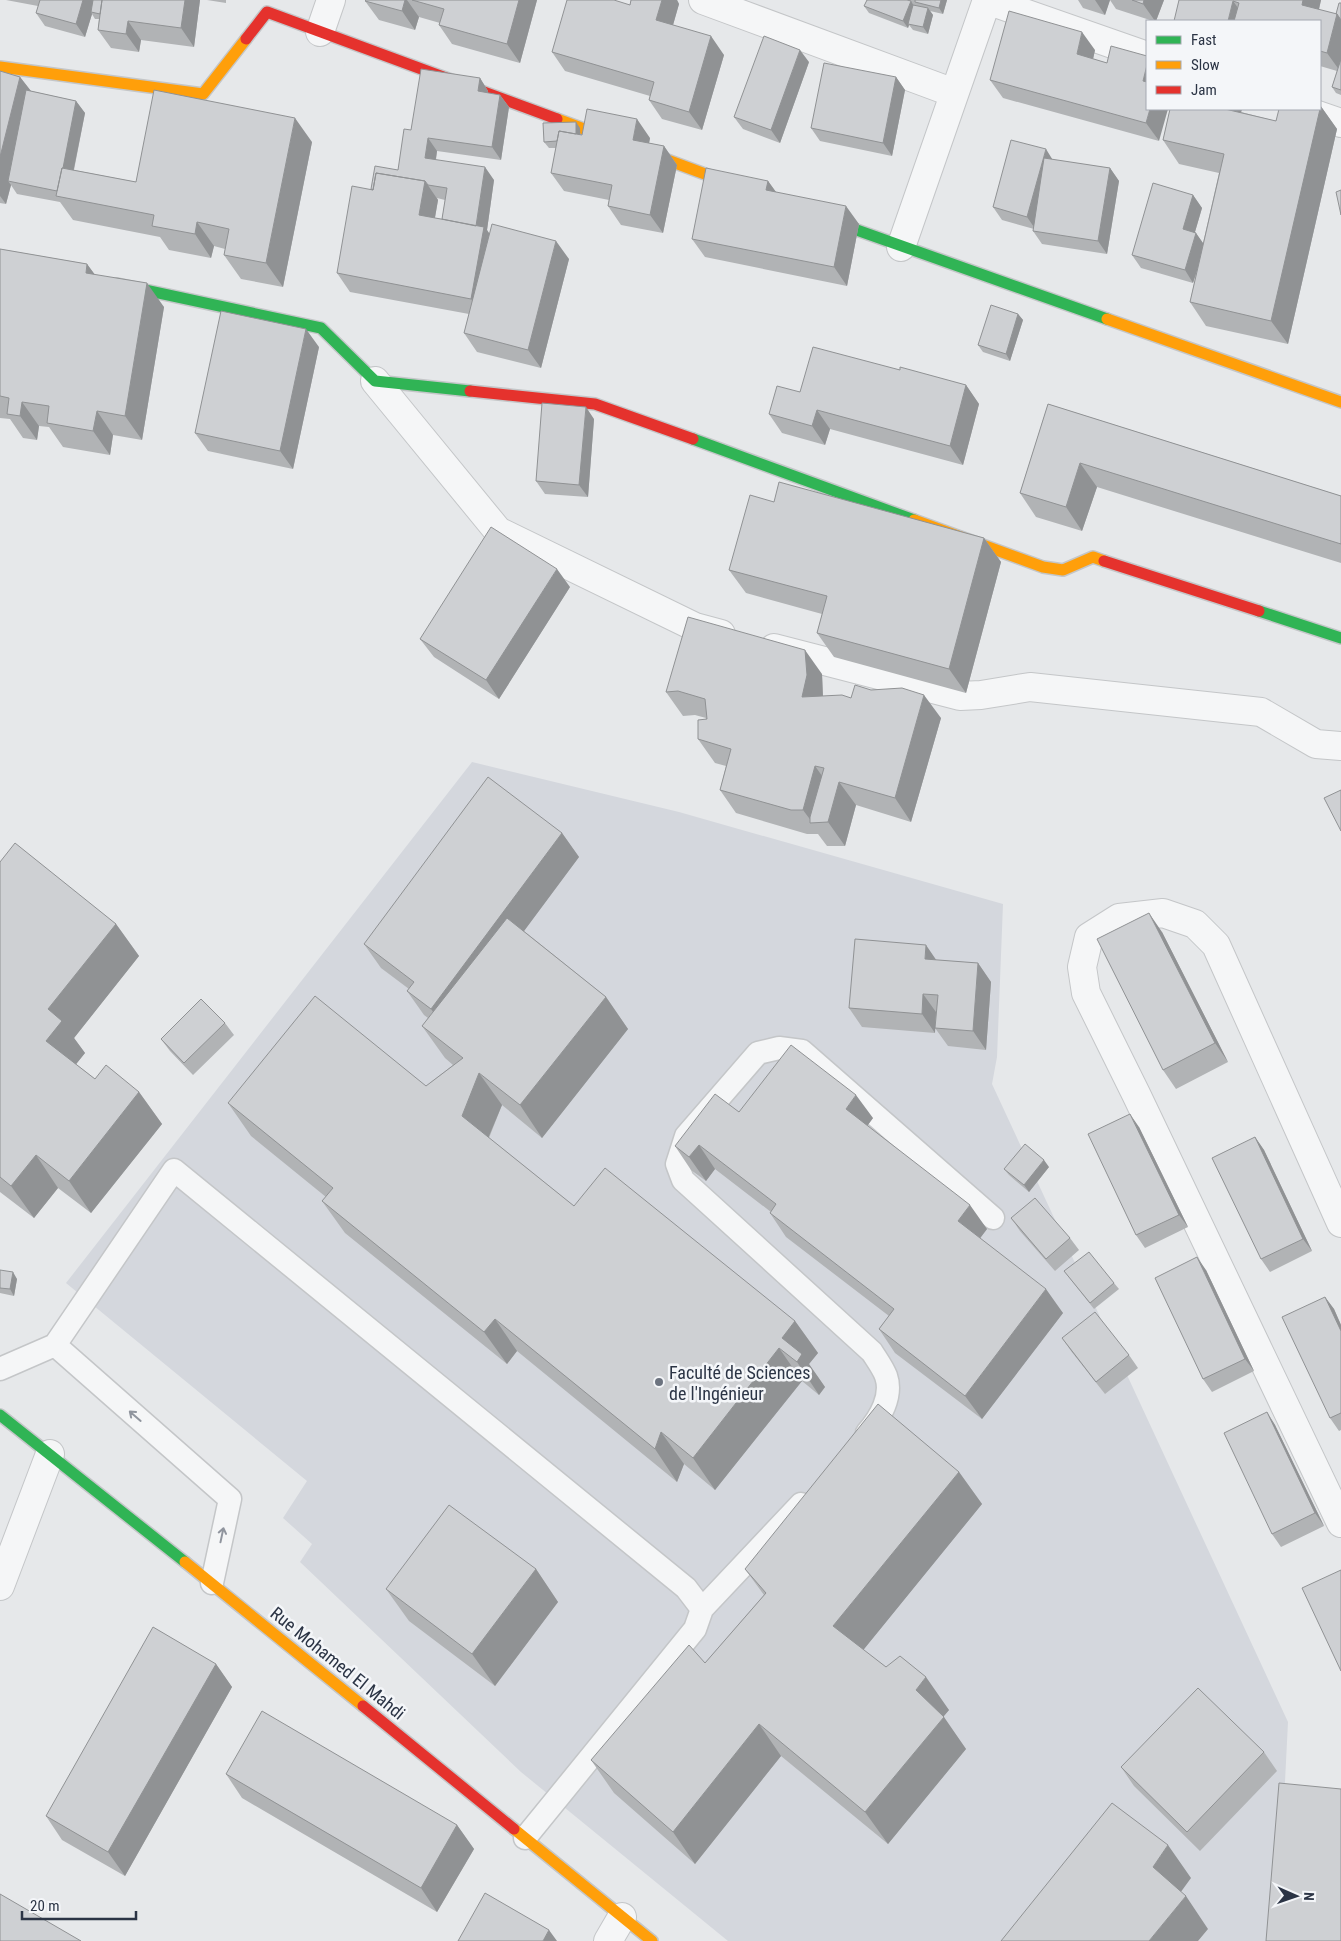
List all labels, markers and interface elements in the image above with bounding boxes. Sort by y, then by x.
legend [1146,20,1321,110]
text: Fast [1191,31,1216,49]
text: Slow [1191,56,1220,74]
text: Jam [1191,81,1217,99]
place label: Faculté de Sciences de l'Ingénieur [669,1362,810,1404]
marker: Faculté de Sciences de l'Ingénieur [653,1376,665,1388]
one-way arrow [129,1410,142,1422]
one-way arrow [218,1527,228,1543]
street label: Rue Mohamed El Mahdi [266,1602,410,1724]
north arrow [1271,1871,1321,1921]
scale bar [22,1888,136,1920]
text: N [1301,1892,1317,1901]
text: 20 m [30,1897,60,1915]

